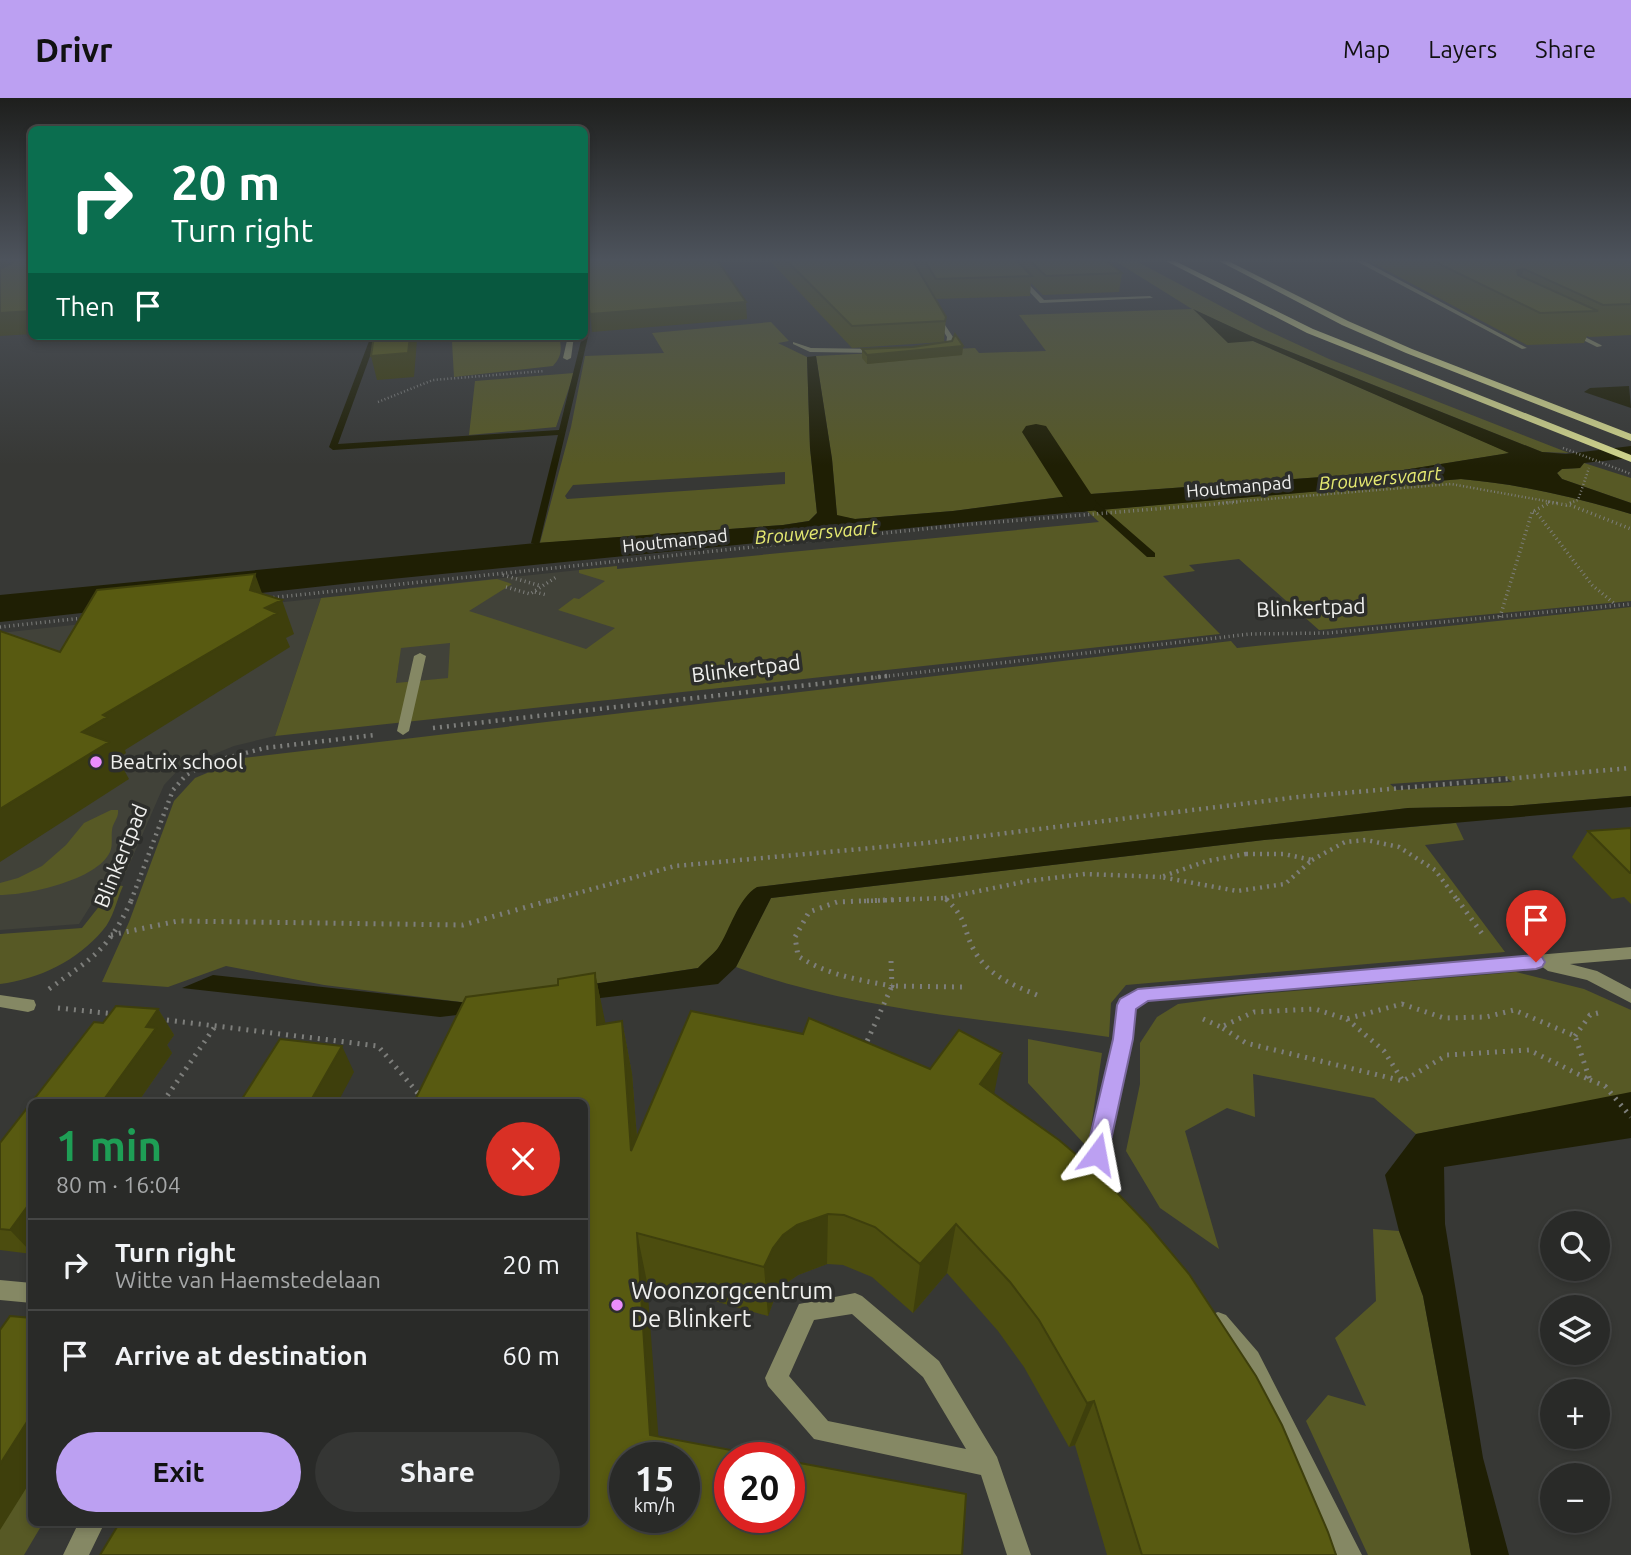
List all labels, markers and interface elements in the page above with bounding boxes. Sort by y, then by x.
text: Drivr [35,31,113,68]
text: Map [1343,36,1390,63]
text: Layers [1428,36,1497,63]
text: Share [1535,36,1596,63]
icon: right [56,154,147,245]
text: 20 m [171,154,280,209]
text: Turn right [171,212,313,248]
icon: arrive [129,287,167,325]
text: Then [56,292,115,321]
water label: Brouwersvaart [1318,462,1443,494]
street label: Houtmanpad [1185,471,1292,501]
water label: Brouwersvaart [754,516,879,548]
street label: Houtmanpad [621,525,729,555]
street label: Blinkertpad [1256,593,1366,621]
street label: Blinkertpad [690,649,802,687]
place label: Beatrix school [110,749,243,773]
marker: Beatrix school [88,754,104,770]
street label: Blinkertpad [88,800,152,911]
pin [1506,890,1566,962]
icon: arrive [1517,901,1555,939]
position arrow [1060,1117,1134,1191]
text: 1 min [56,1122,162,1169]
button: close [486,1122,560,1196]
text: 80 m · 16:04 [56,1172,181,1197]
map controls [1540,1211,1610,1533]
button: search [1540,1211,1610,1281]
text: Turn right [115,1238,236,1267]
icon: right [56,1246,94,1284]
text: 20 m [502,1250,560,1279]
text: Witte van Haemstedelaan [115,1267,381,1292]
place label: Woonzorgcentrum De Blinkert [631,1277,833,1332]
button: layers [1540,1295,1610,1365]
marker: Woonzorgcentrum De Blinkert [609,1297,625,1313]
icon: arrive [56,1337,94,1375]
text: Arrive at destination [115,1341,368,1370]
text: 60 m [502,1341,560,1370]
button: + [1540,1379,1610,1449]
button: Exit [56,1432,301,1512]
button: Share [315,1432,560,1512]
speed limit sign: 20 [714,1442,805,1533]
text: 15 [635,1458,674,1498]
button: − [1540,1463,1610,1533]
text: km/h [634,1495,675,1515]

